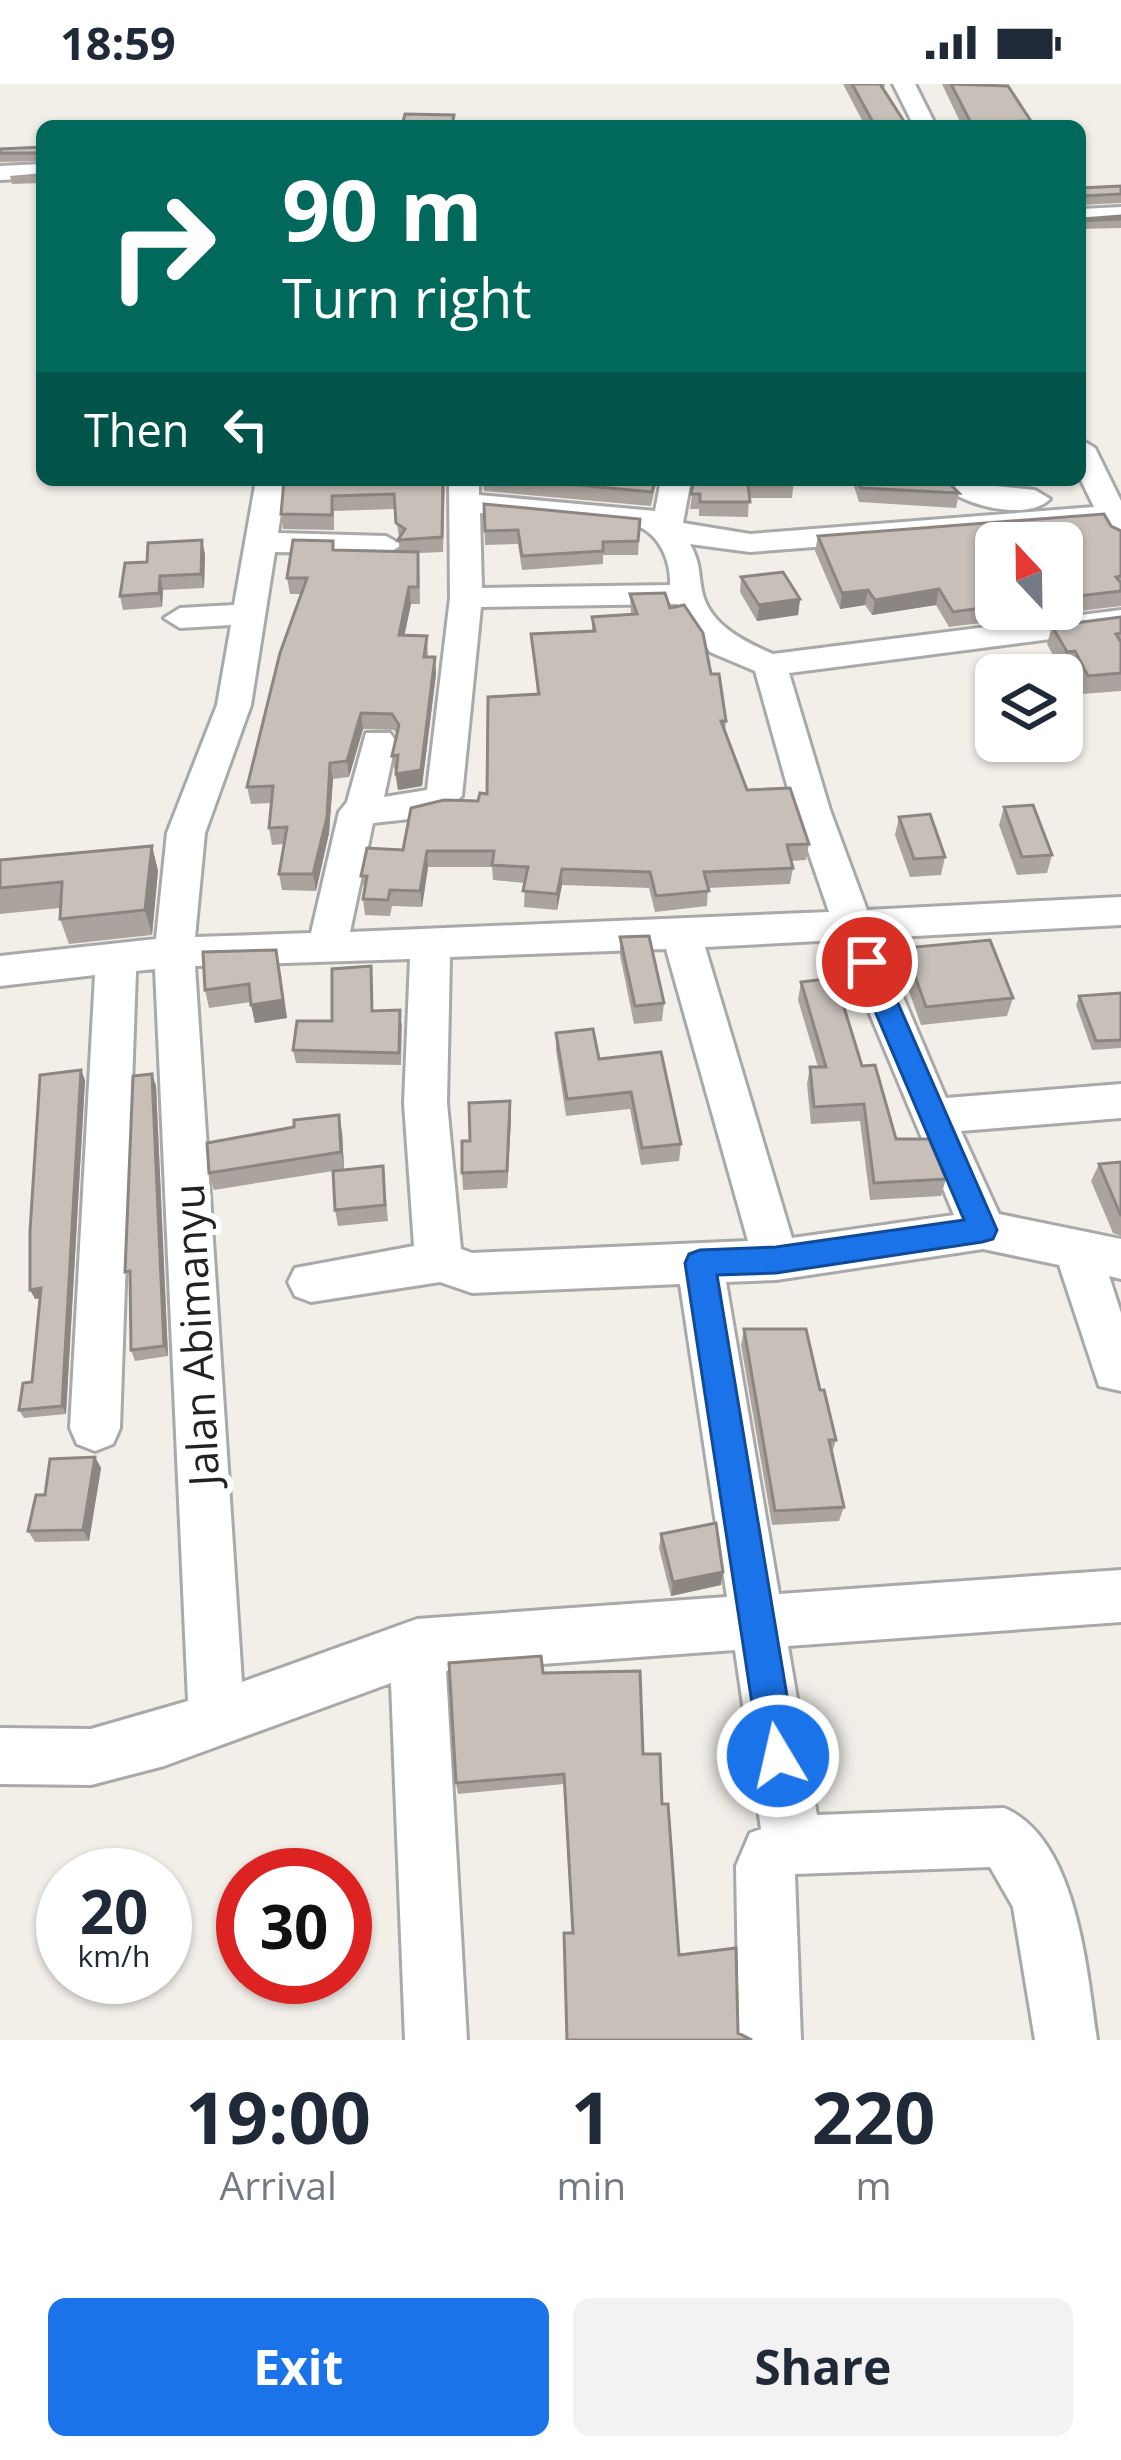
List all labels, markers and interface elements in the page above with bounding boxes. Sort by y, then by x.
text: 18:59 [60,12,176,73]
text: 90 m [282,151,482,266]
icon: right [84,168,240,324]
text: Turn right [282,260,531,334]
icon: left [213,396,279,462]
text: Then [84,399,189,460]
north arrow [975,522,1083,630]
map controls [975,522,1083,762]
button: layers [975,654,1083,762]
pin [816,911,918,1013]
icon: arrive [834,929,900,995]
street label: Jalan Abimanyu [159,1182,232,1492]
position arrow [715,1693,841,1819]
speed limit sign: 30 [216,1848,372,2004]
text: 20 [80,1870,148,1952]
text: km/h [78,1935,150,1976]
text: 19:00 [186,2067,371,2165]
text: 1 [571,2067,612,2165]
text: 220 [812,2067,935,2165]
text: Arrival [220,2158,337,2211]
text: min [556,2158,626,2211]
text: m [856,2158,892,2211]
button: Exit [48,2298,549,2436]
button: Share [573,2298,1073,2436]

